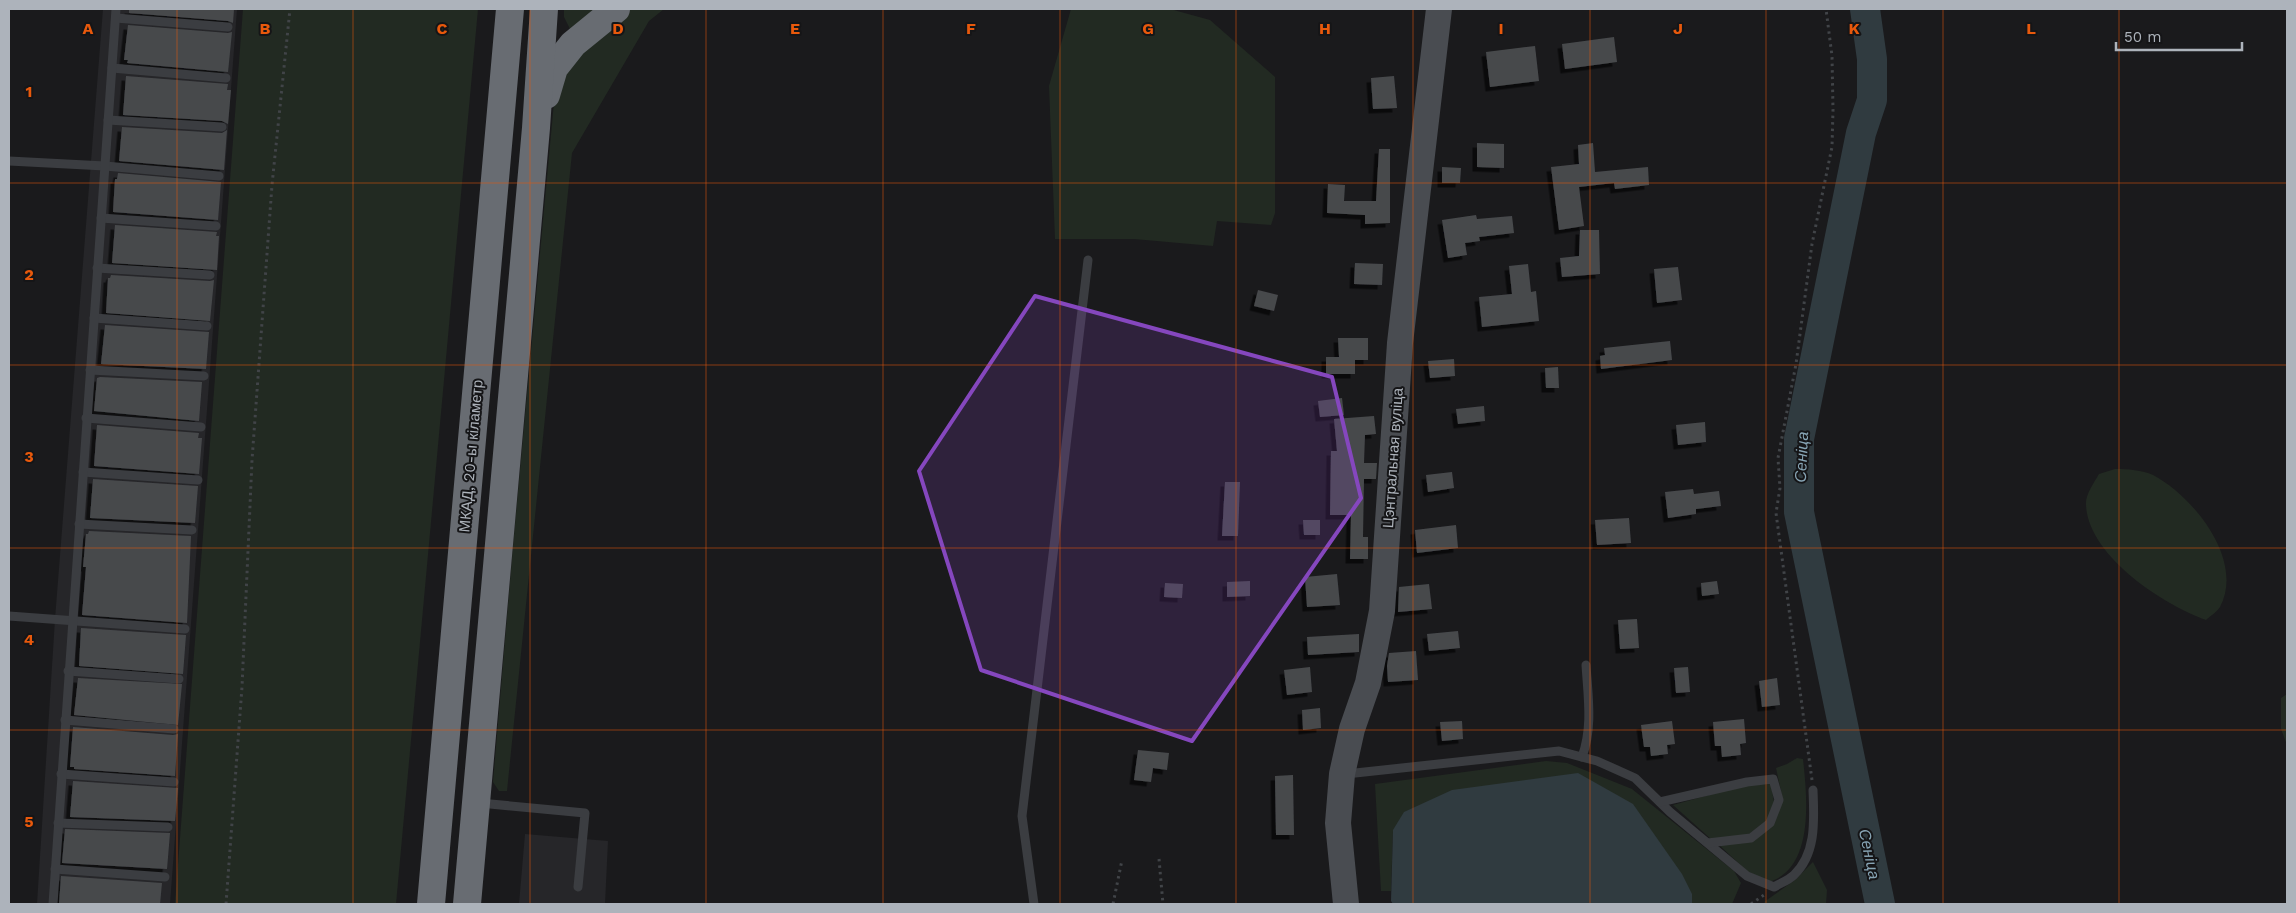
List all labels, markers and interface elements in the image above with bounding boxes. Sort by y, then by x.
text: A [83,19,94,38]
text: B [260,19,271,38]
text: C [437,19,448,38]
text: D [612,19,624,38]
text: E [790,19,800,38]
text: F [966,19,976,38]
text: G [1142,19,1154,38]
text: H [1319,19,1331,38]
text: I [1498,19,1504,38]
text: J [1673,19,1683,38]
text: K [1848,19,1860,38]
text: L [2026,19,2036,38]
scale bar [2116,20,2242,52]
text: 50 m [2124,28,2161,46]
text: 1 [26,82,32,101]
text: 2 [24,265,34,284]
street label: МКАД, 20-ы кіламетр [455,379,487,533]
street label: Цэнтральная вуліца [1379,386,1407,529]
water label: Сеніца [1791,431,1812,483]
text: 3 [24,447,34,466]
text: 4 [24,630,34,649]
text: 5 [24,812,34,831]
water label: Сеніца [1855,827,1884,881]

